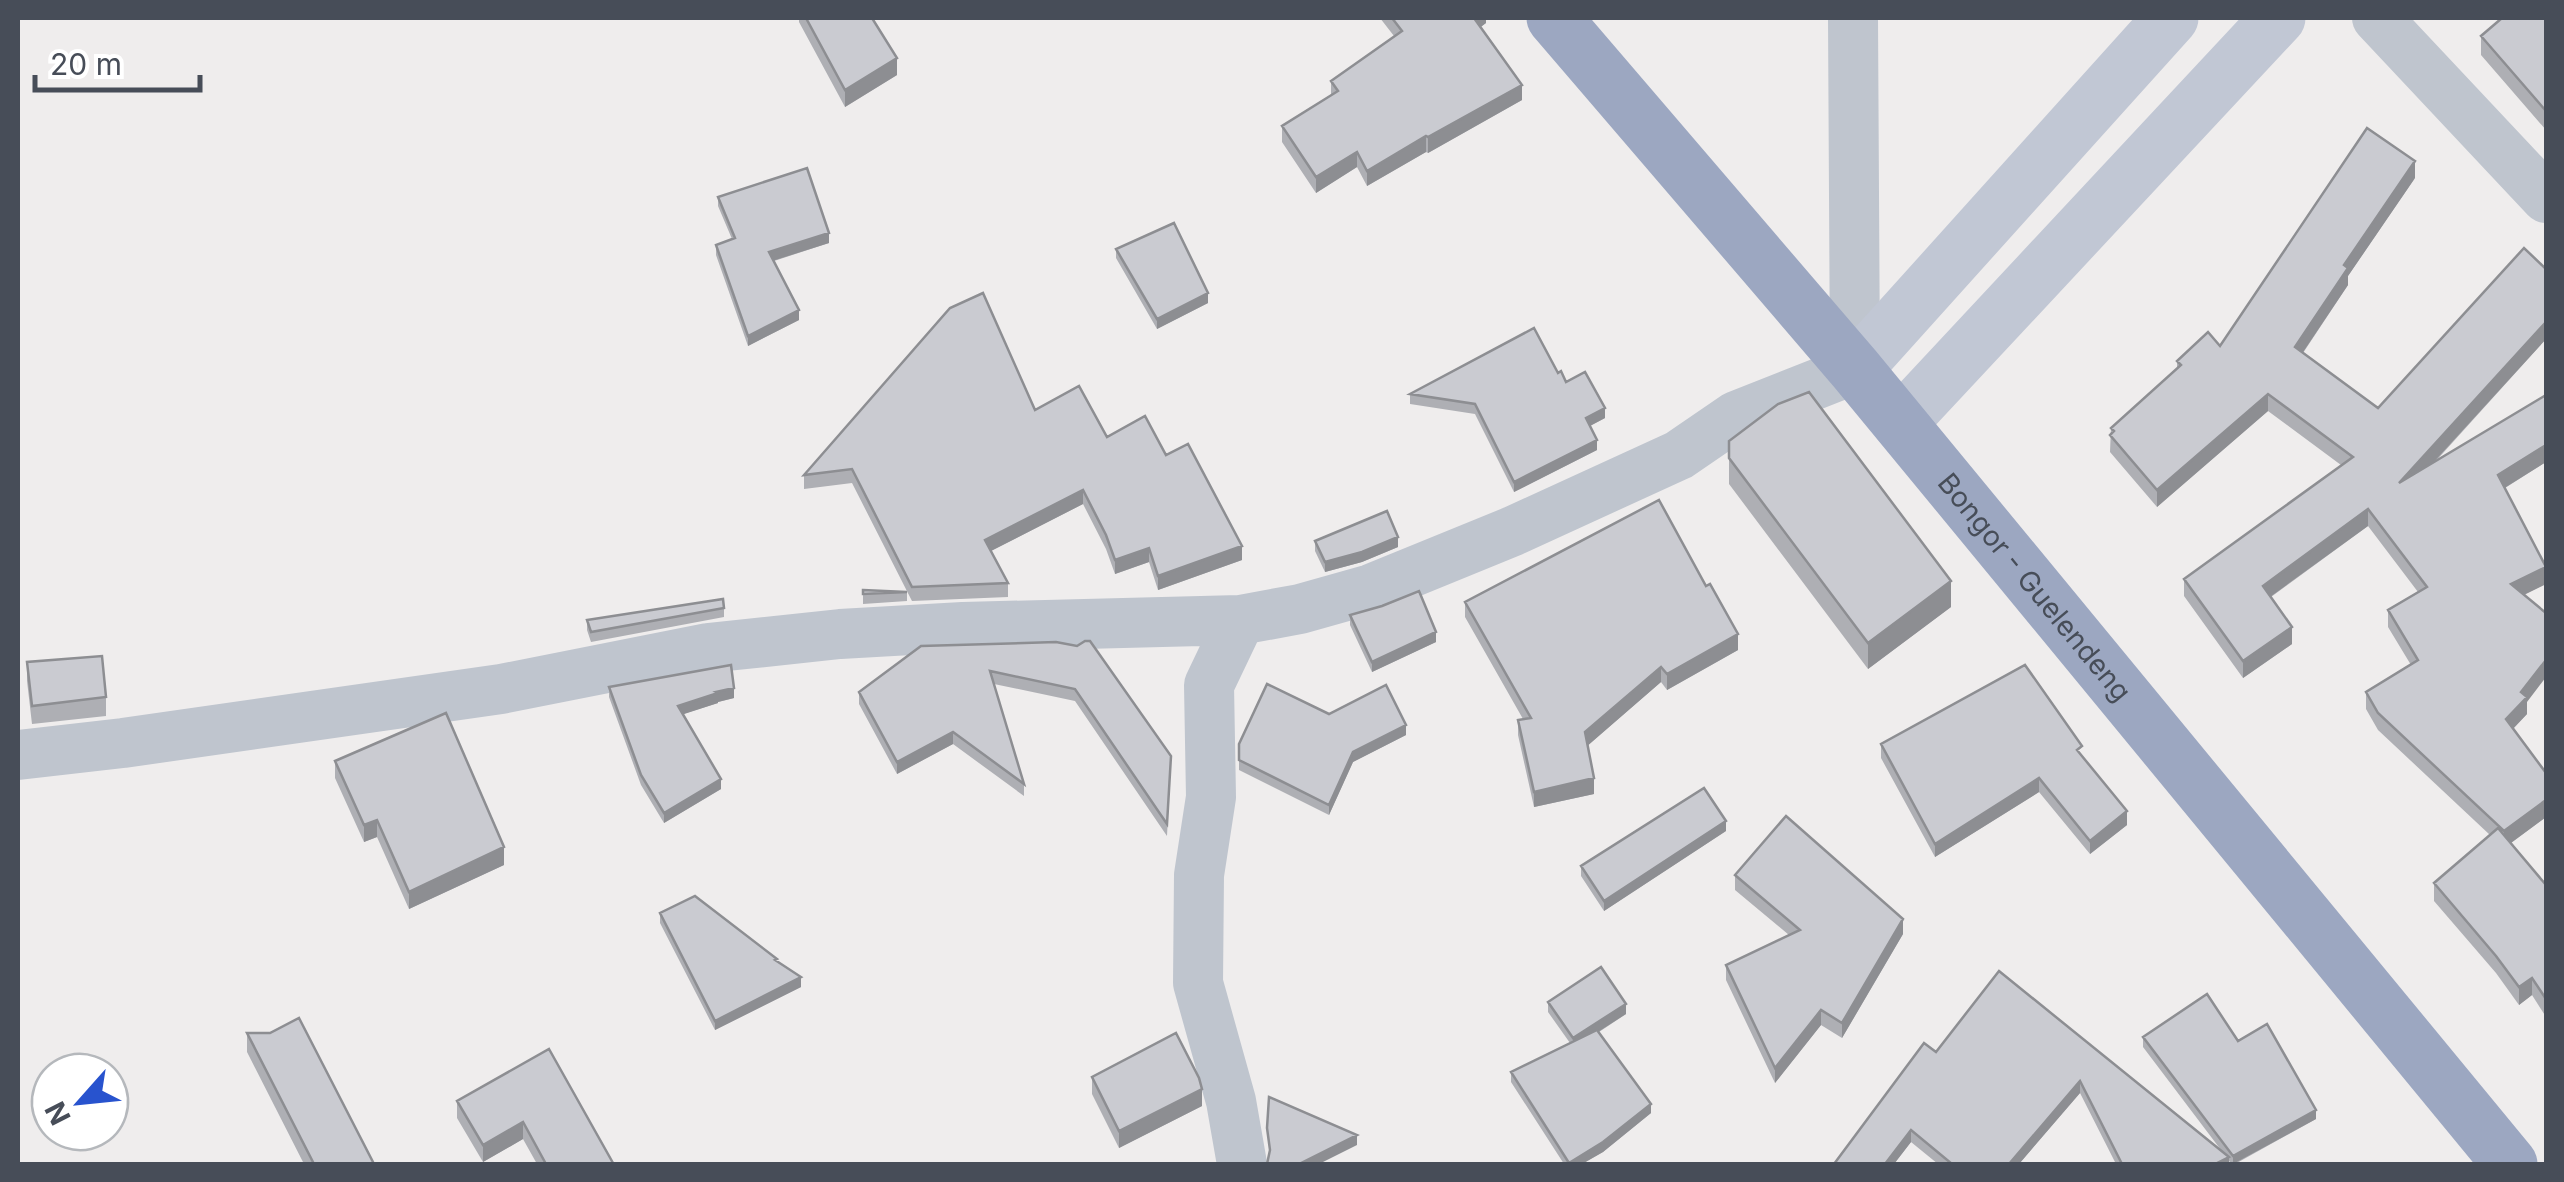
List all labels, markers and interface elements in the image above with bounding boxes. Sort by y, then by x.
scale bar [35,30,200,92]
text: 20 m [50,46,122,82]
street label: Bongor - Guelendeng [1931,466,2139,708]
north arrow [30,1052,130,1152]
text: N [38,1096,78,1131]

